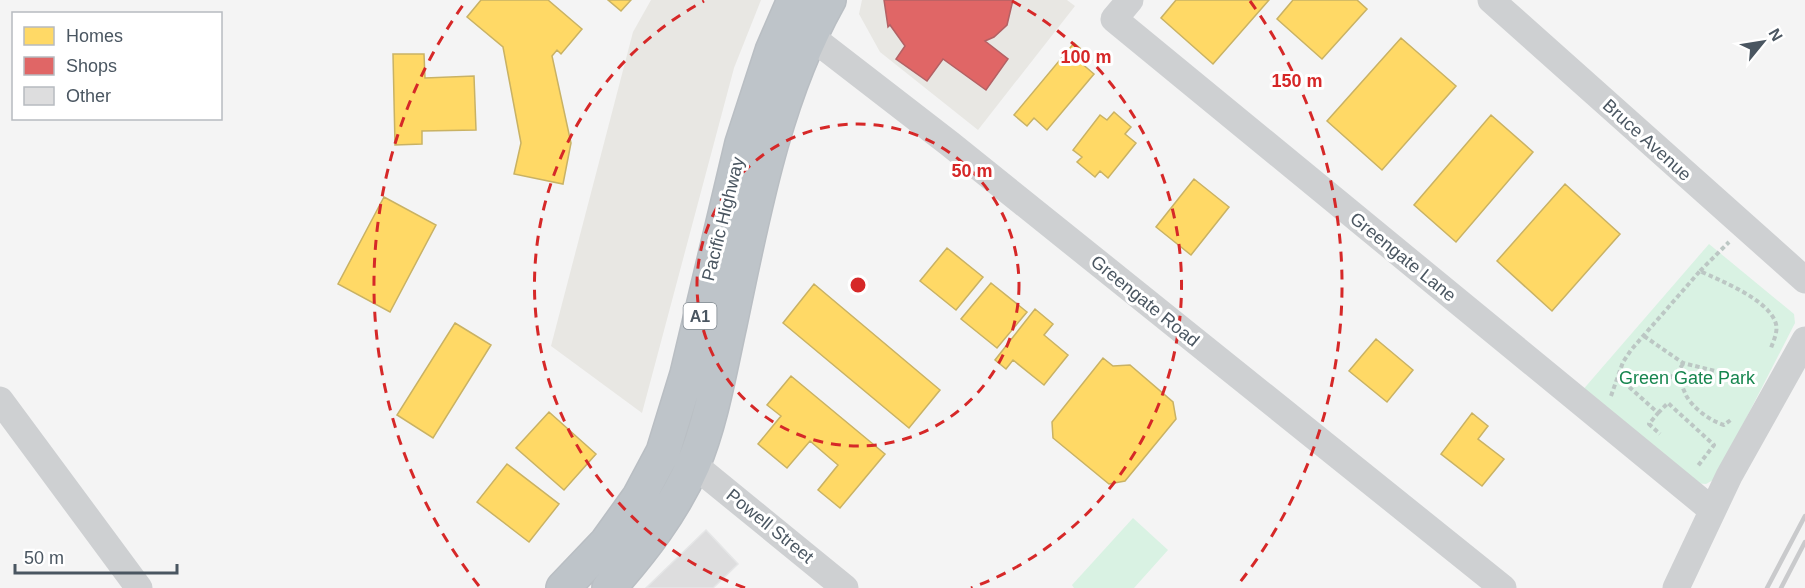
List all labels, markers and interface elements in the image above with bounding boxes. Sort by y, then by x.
legend [12,12,222,120]
north arrow [1733,12,1793,72]
text: N [1765,25,1786,44]
text: Homes [66,26,123,46]
text: 100 m [1060,47,1112,67]
text: Shops [66,56,117,76]
text: 150 m [1271,71,1323,91]
text: Other [66,86,111,106]
street label: Bruce Avenue [1599,95,1695,185]
street label: Pacific Highway [698,155,748,283]
text: 50 m [951,161,993,181]
street label: Greengate Lane [1346,208,1460,306]
street label: Greengate Road [1087,251,1203,351]
centre of rings [848,275,868,295]
road number: A1 [684,303,716,329]
park label: Green Gate Park [1619,368,1756,388]
street label: Powell Street [722,485,818,567]
scale bar [15,537,177,575]
text: 50 m [24,548,64,568]

